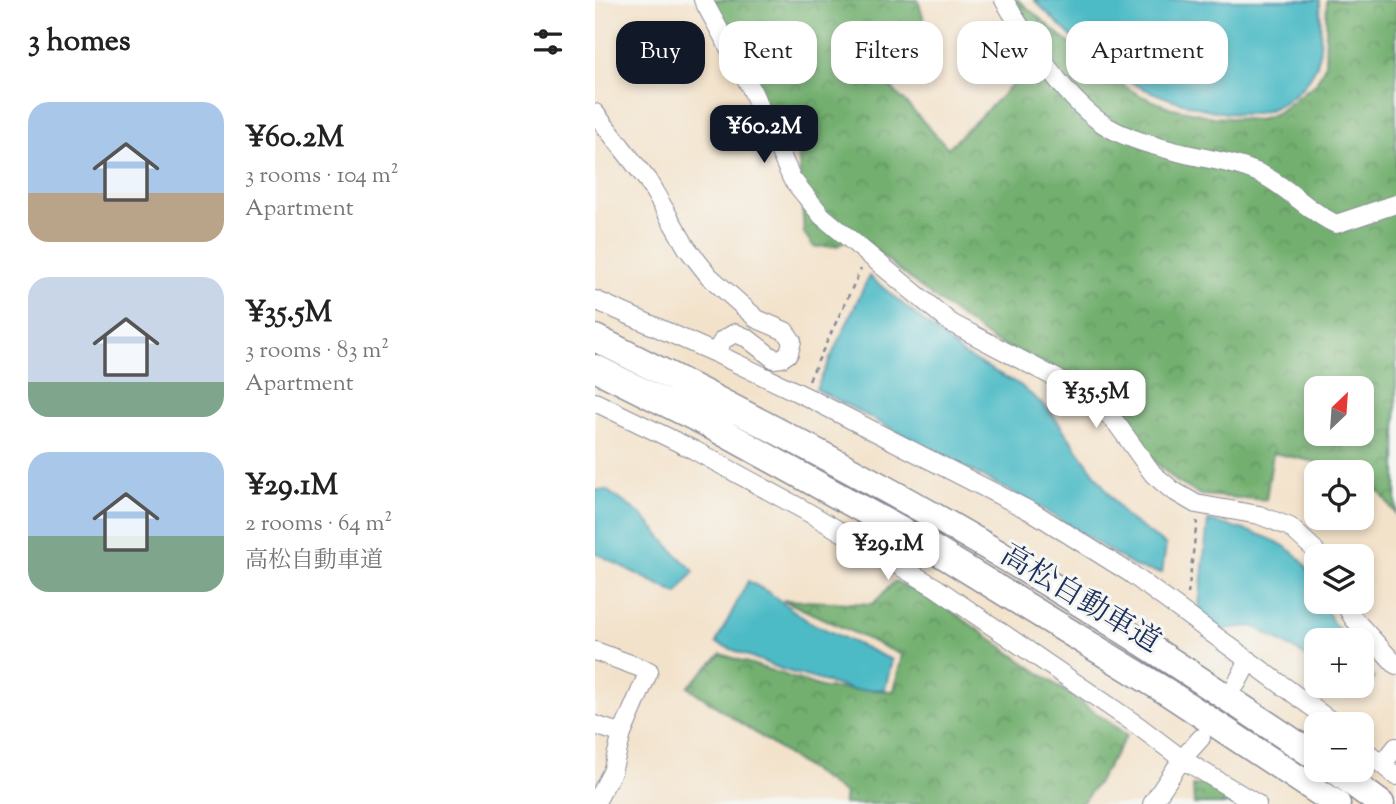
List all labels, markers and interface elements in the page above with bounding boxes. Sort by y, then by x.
text: 3 homes [28,21,131,64]
chip: Buy [616,21,705,84]
chip: Rent [719,21,817,84]
chip: Filters [831,21,943,84]
chip: New [957,21,1052,84]
chip: Apartment [1066,21,1228,84]
icon: filters [529,23,567,61]
pin: ¥60.2M [707,106,821,165]
text: ¥60.2M [726,111,802,144]
text: ¥60.2M [245,117,344,160]
icon: home [84,130,168,214]
text: 3 rooms · 104 m² [245,160,399,193]
text: Apartment [245,193,354,226]
text: ¥35.5M [245,292,332,335]
icon: home [84,305,168,389]
text: 3 rooms · 83 m² [245,335,389,368]
text: Apartment [245,368,354,401]
pin: ¥35.5M [1039,370,1153,430]
text: ¥35.5M [1063,376,1129,409]
north arrow [1304,376,1374,446]
map controls [1304,376,1374,782]
button: locate [1304,460,1374,530]
text: ¥29.1M [245,465,338,508]
icon: home [84,480,168,564]
text: 2 rooms · 64 m² [245,508,392,541]
pin: ¥29.1M [831,522,945,582]
text: ¥29.1M [852,528,924,561]
street label: 高松自動車道 [992,535,1168,665]
button: layers [1304,544,1374,614]
text: 高松自動車道 [245,545,383,578]
button: + [1304,628,1374,698]
button: − [1304,712,1374,782]

